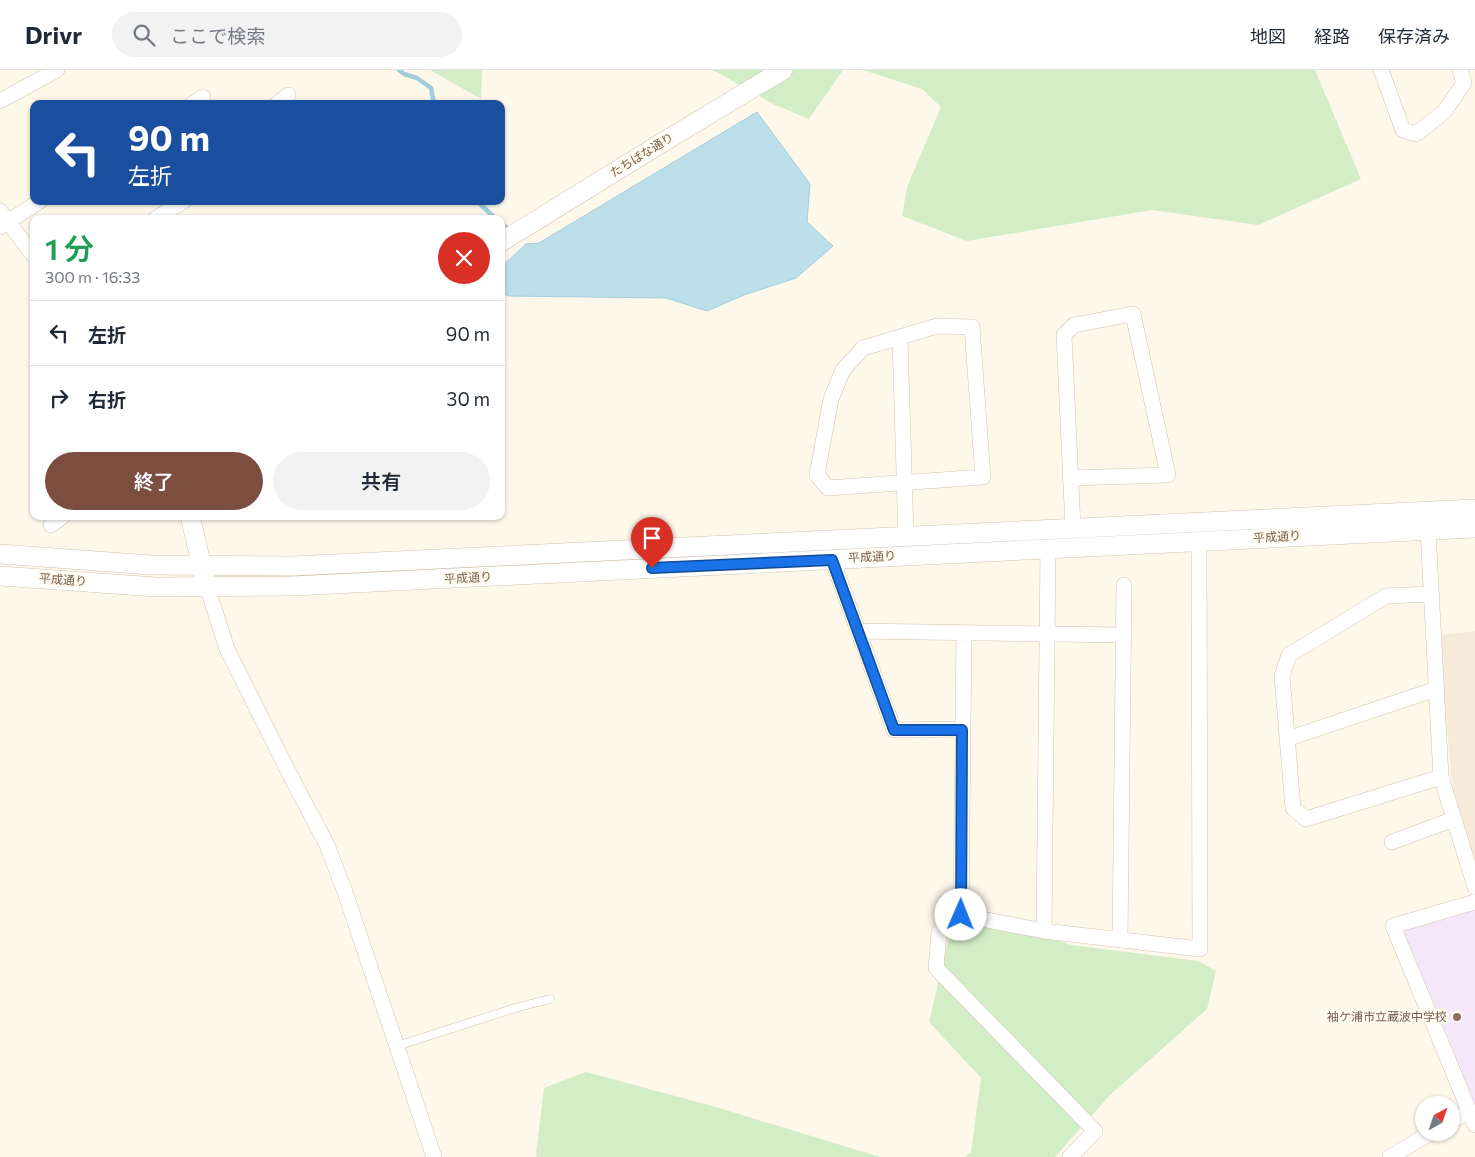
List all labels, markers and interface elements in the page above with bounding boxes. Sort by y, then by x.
search box [112,12,462,57]
text: Drivr [25,20,82,49]
icon: search [130,21,158,49]
text: ここで検索 [170,24,265,47]
text: 地図 [1250,25,1286,47]
text: 経路 [1314,25,1350,47]
text: 保存済み [1378,25,1450,47]
text: 90 m [128,115,210,158]
icon: left [45,120,110,185]
street label: たちばな通り [607,129,676,179]
text: 左折 [128,162,172,189]
text: 1 分 [45,229,94,266]
button: close [438,232,490,284]
text: 300 m · 16:33 [45,267,140,286]
icon: left [45,319,73,347]
text: 90 m [446,322,490,345]
text: 左折 [88,323,126,346]
icon: right [45,384,73,412]
text: 30 m [447,387,490,410]
text: 右折 [88,388,126,411]
button: 終了 [45,452,263,510]
button: 共有 [273,452,490,510]
pin [631,517,673,568]
icon: arrive [638,524,666,552]
street label: 平成通り [1253,528,1301,544]
street label: 平成通り [848,548,896,564]
street label: 平成通り [444,569,492,585]
street label: 平成通り [39,570,88,588]
position arrow [934,888,986,940]
place label: 袖ケ浦市立蔵波中学校 [1327,1009,1447,1023]
marker: 袖ケ浦市立蔵波中学校 [1451,1011,1463,1023]
north arrow [1415,1096,1460,1141]
map controls [1415,1096,1460,1141]

